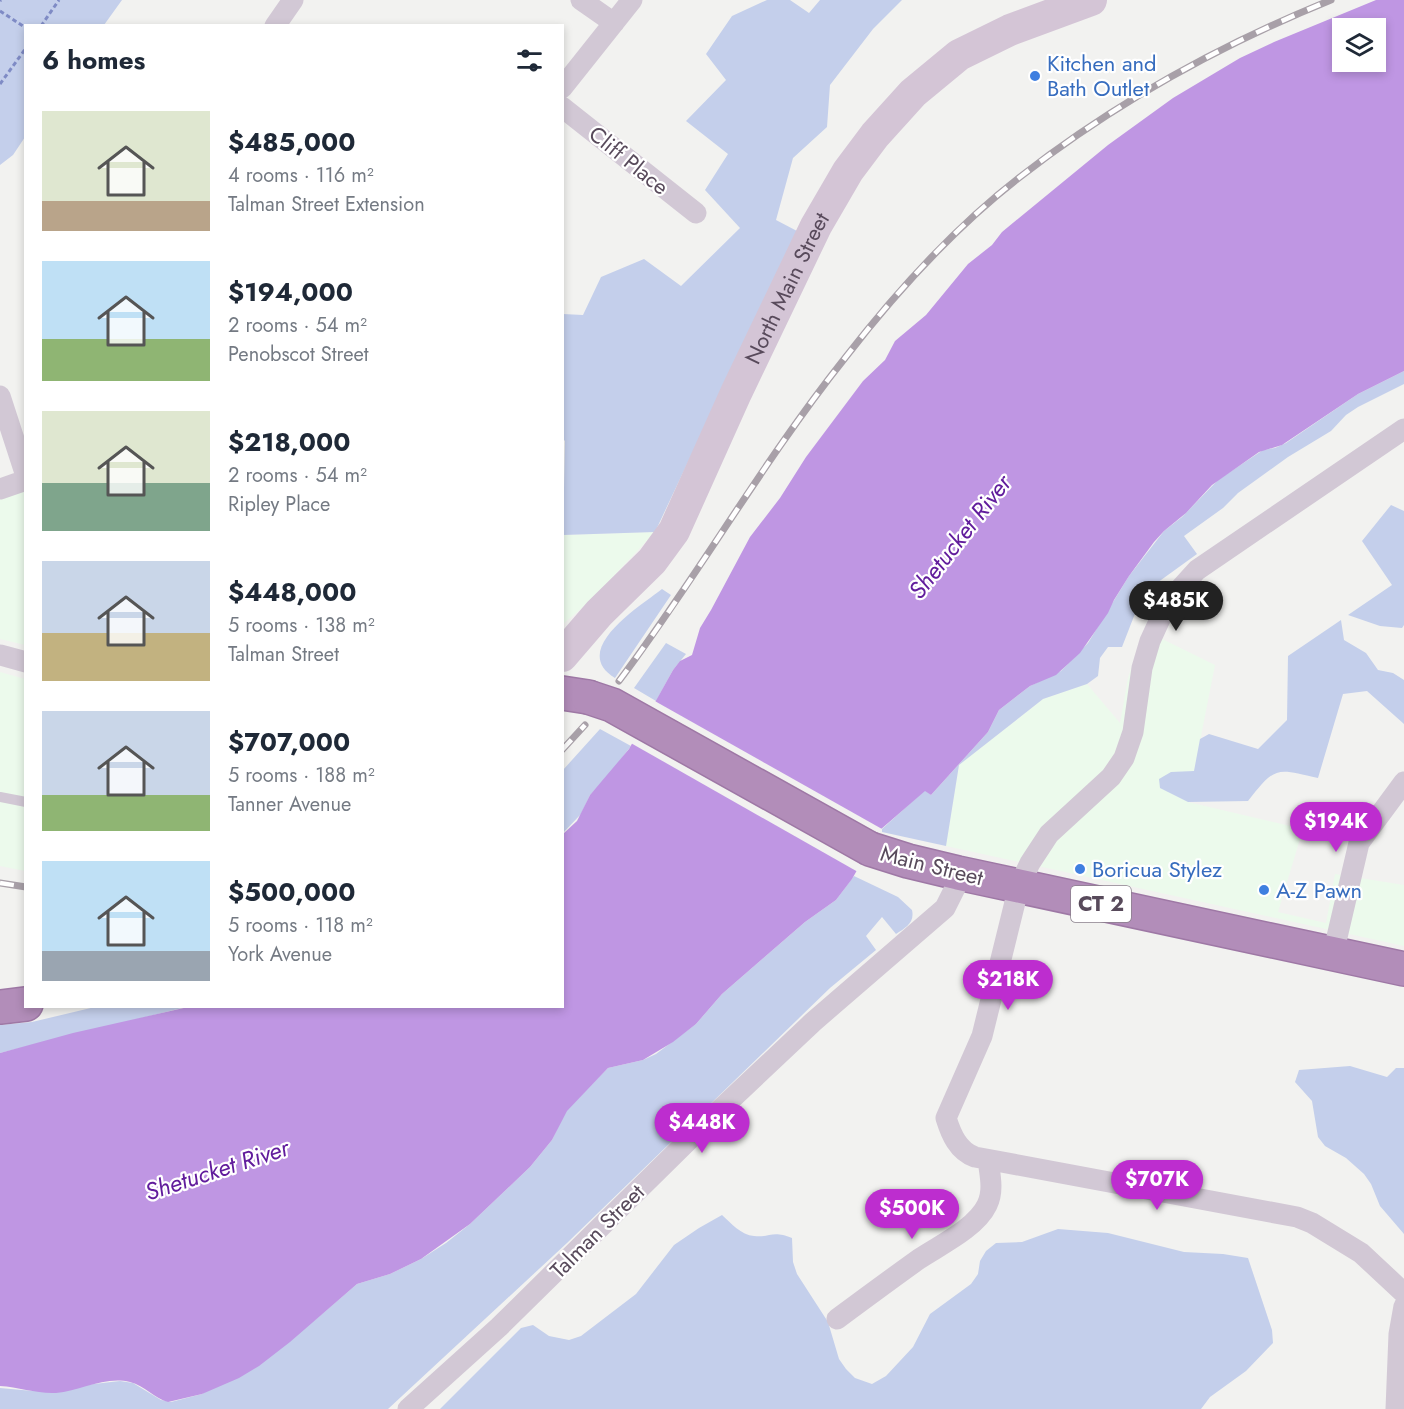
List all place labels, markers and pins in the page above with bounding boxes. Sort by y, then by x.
place label: Kitchen and Bath Outlet [1047,47,1157,104]
marker: Kitchen and Bath Outlet [1028,69,1042,83]
pin: $485K [1134,581,1218,632]
pin: $194K [1294,802,1378,853]
place label: Boricua Stylez [1092,853,1222,885]
marker: Boricua Stylez [1073,862,1087,876]
place label: A-Z Pawn [1276,874,1362,906]
marker: A-Z Pawn [1257,883,1271,897]
pin: $218K [966,960,1050,1011]
pin: $448K [660,1103,744,1154]
pin: $707K [1115,1160,1199,1211]
pin: $500K [870,1189,954,1240]

